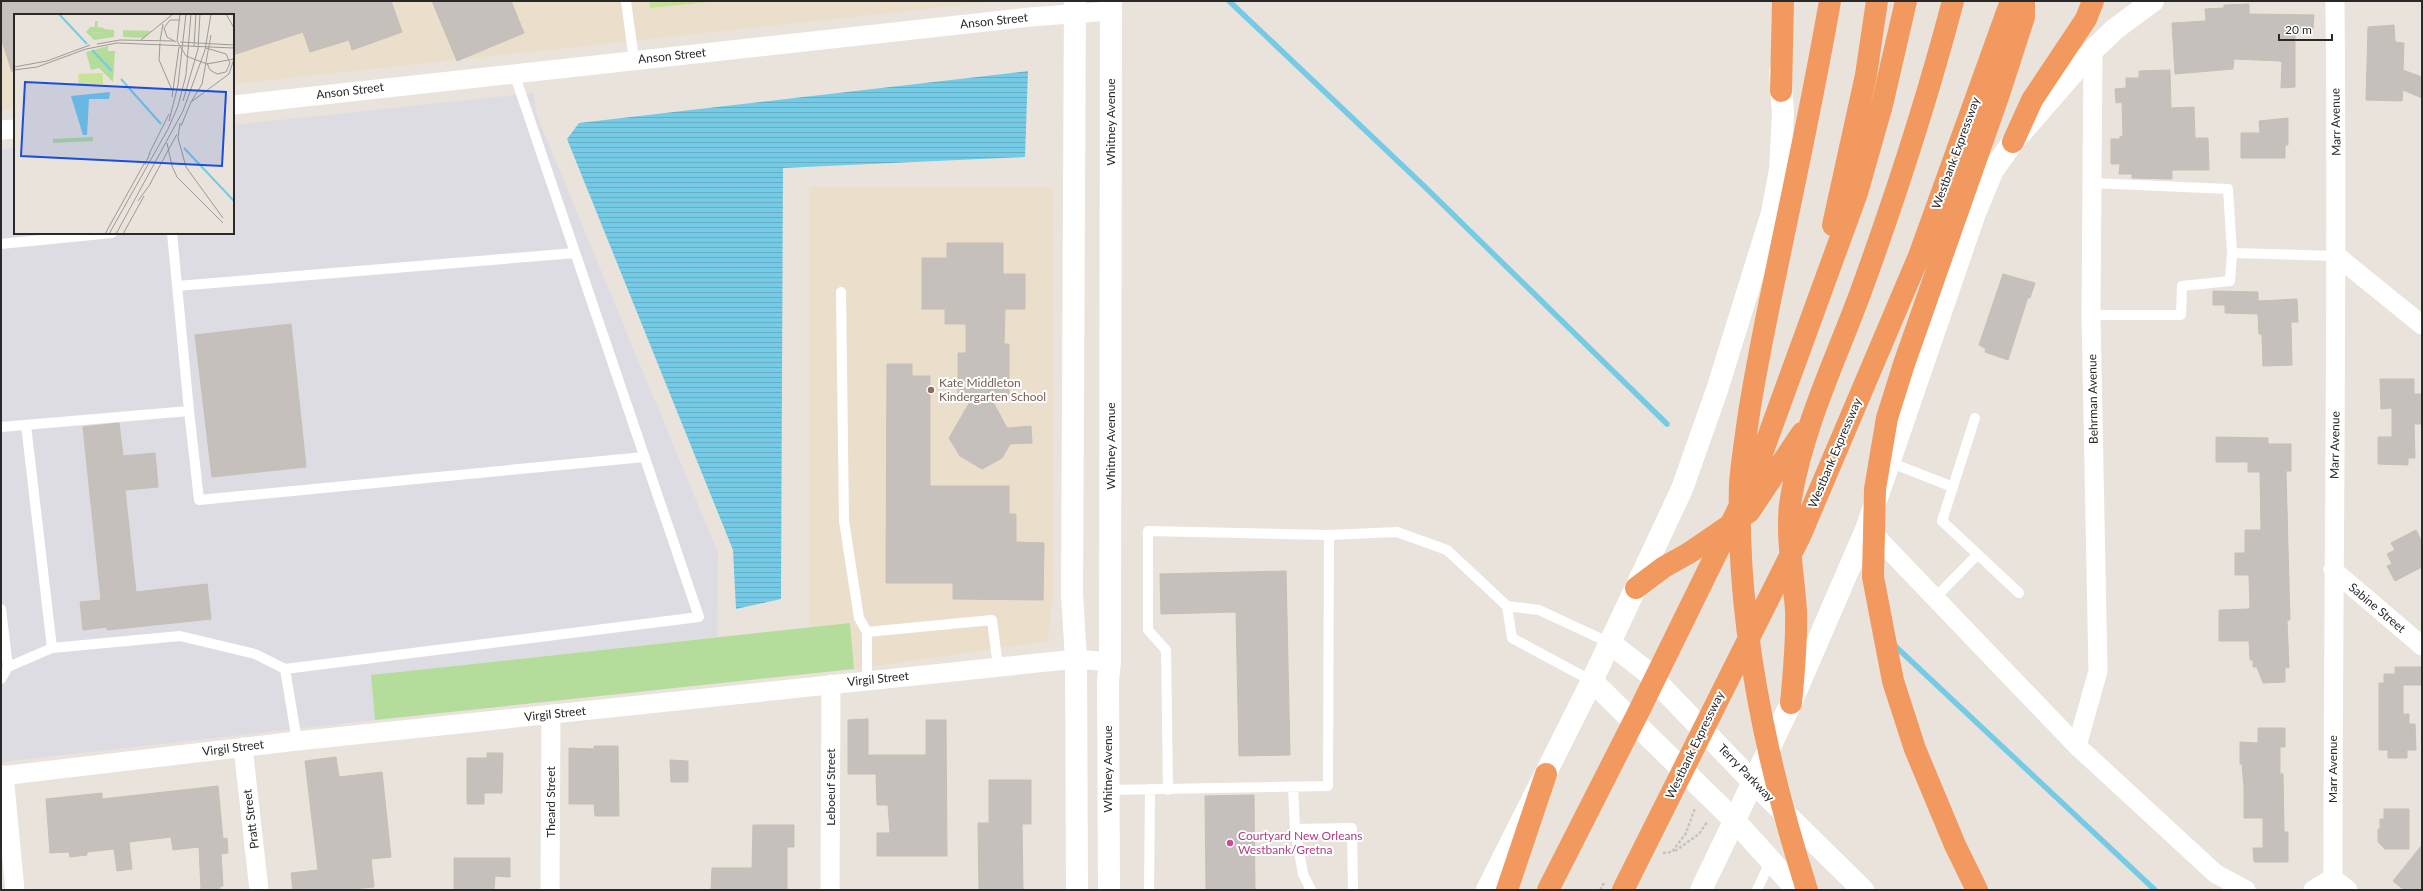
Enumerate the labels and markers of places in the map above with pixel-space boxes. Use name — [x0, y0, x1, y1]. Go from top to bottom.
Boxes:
place label: Kate Middleton Kindergarten School — [939, 375, 1046, 404]
marker: Kate Middleton Kindergarten School — [926, 385, 936, 395]
place label: Courtyard New Orleans Westbank/Gretna — [1238, 828, 1362, 857]
marker: Courtyard New Orleans Westbank/Gretna — [1225, 838, 1235, 848]

